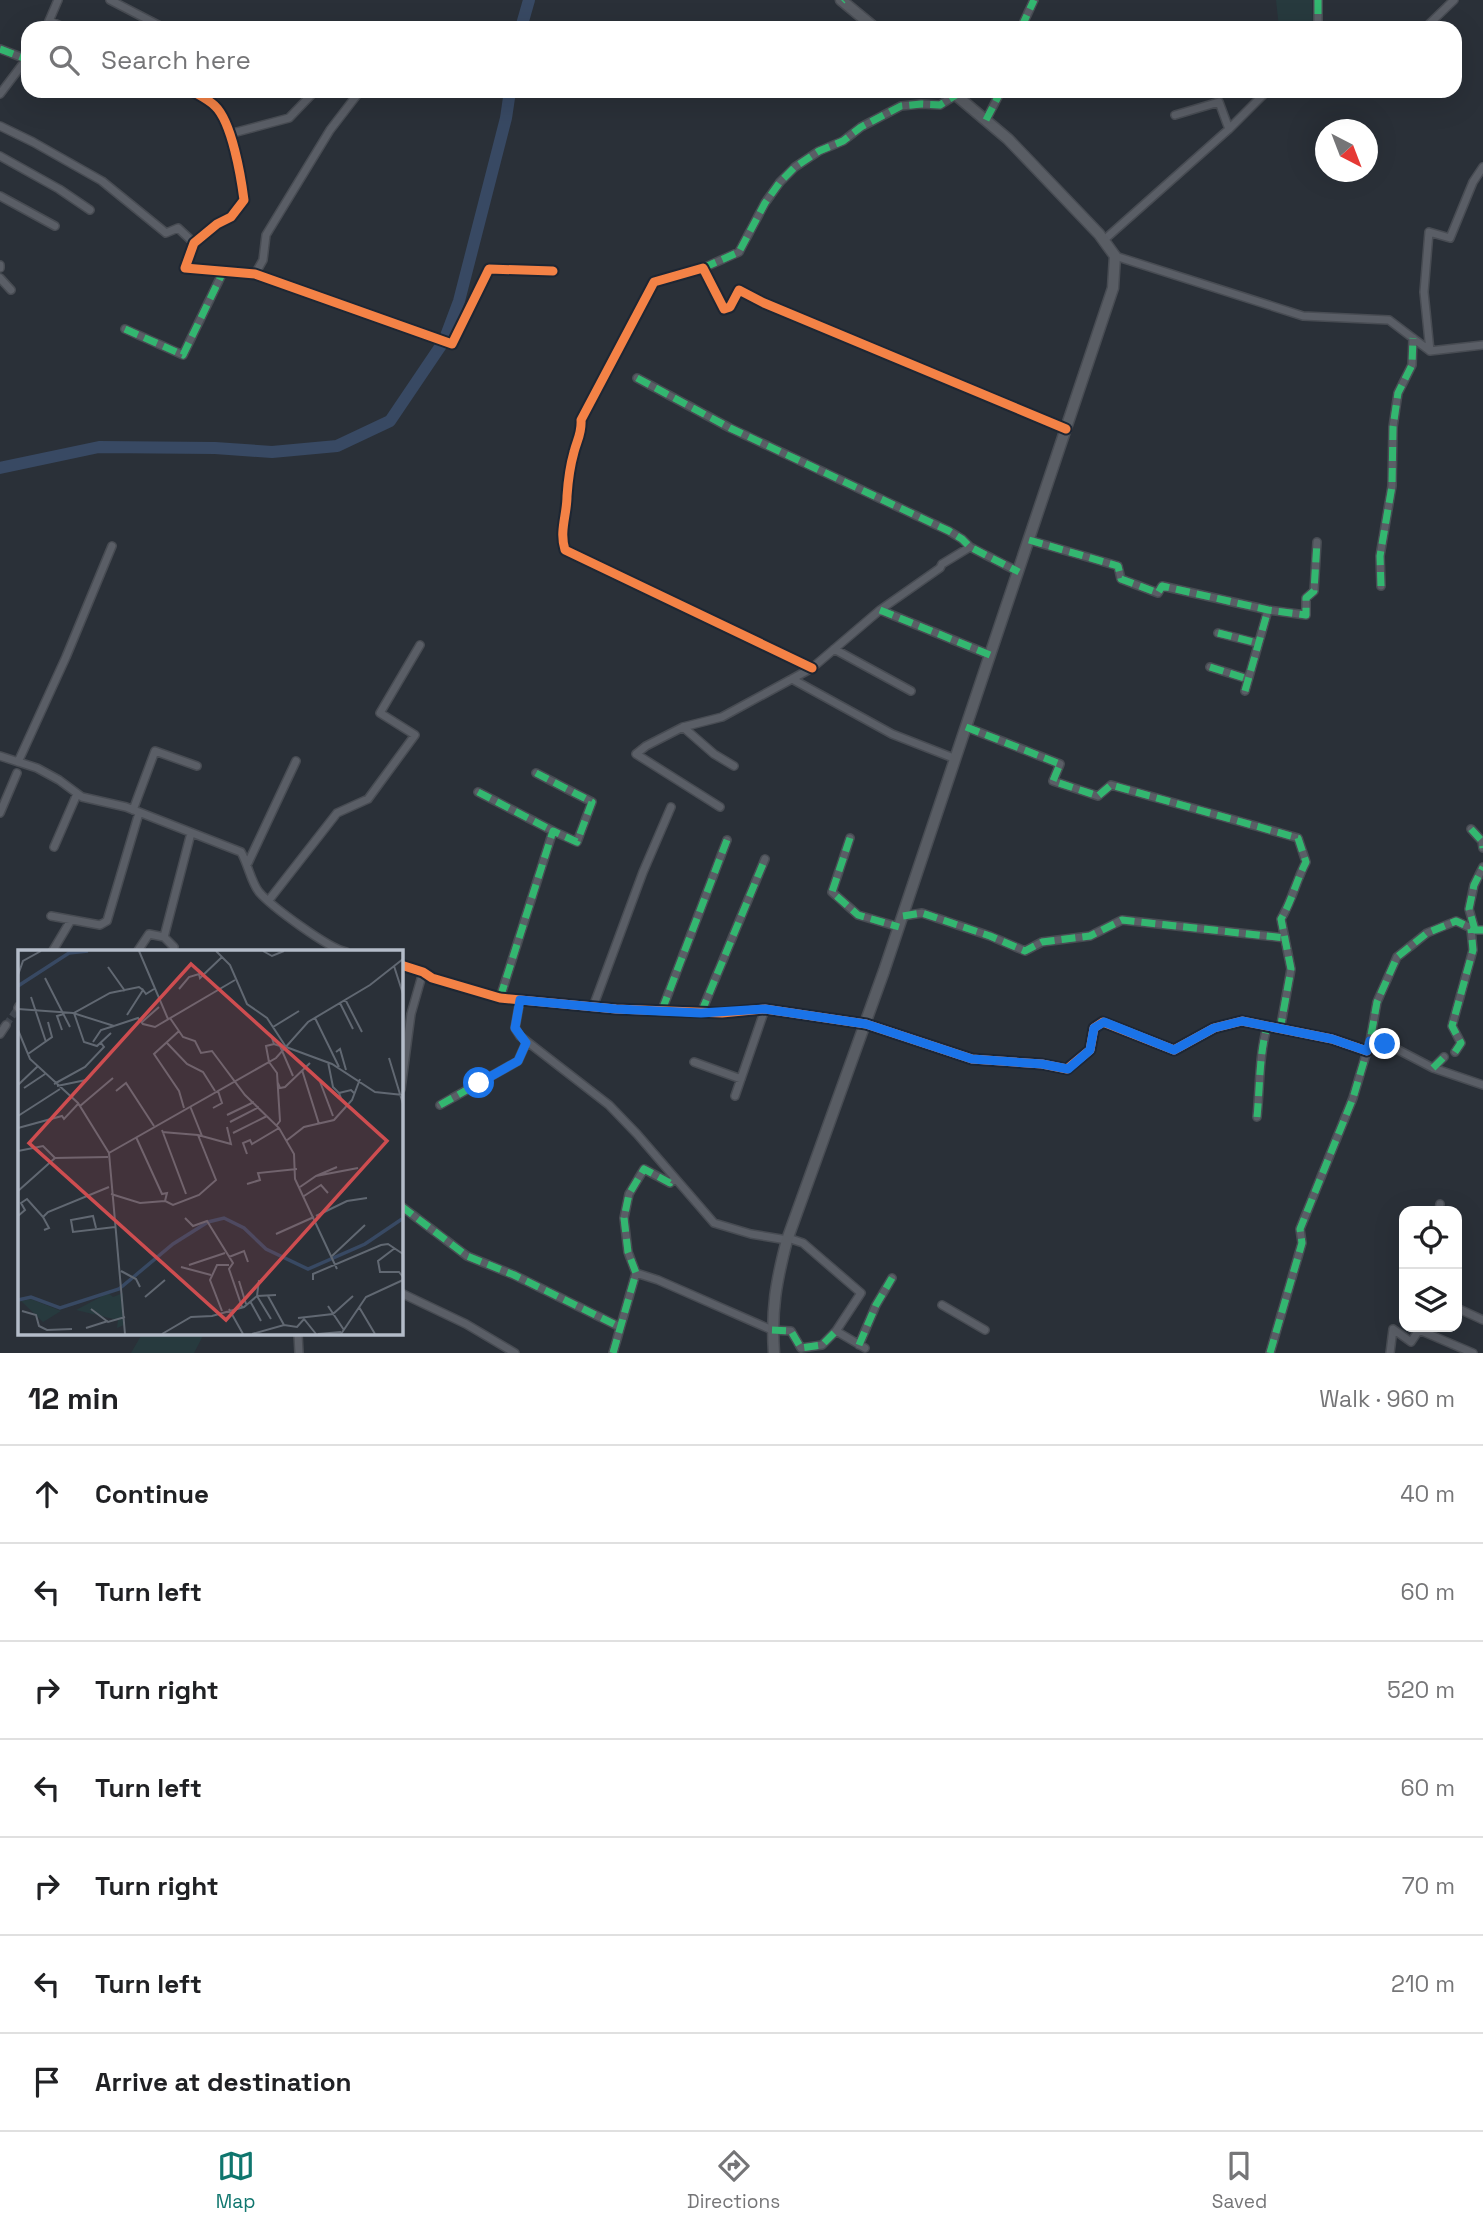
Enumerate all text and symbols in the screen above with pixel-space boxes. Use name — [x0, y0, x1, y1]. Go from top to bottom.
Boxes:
search box — [21, 21, 1462, 98]
icon: search — [45, 41, 83, 79]
text: Search here — [101, 43, 251, 77]
north arrow — [1315, 119, 1378, 182]
inset map — [18, 950, 402, 1336]
route end — [1369, 1028, 1400, 1059]
route start — [463, 1067, 494, 1098]
map controls — [1399, 1206, 1462, 1332]
button: locate — [1399, 1206, 1462, 1269]
button: layers — [1399, 1269, 1462, 1332]
text: 12 min — [28, 1379, 119, 1418]
text: Walk · 960 m — [1319, 1384, 1455, 1414]
icon: ahead — [28, 1475, 66, 1513]
text: Continue — [95, 1477, 209, 1511]
text: 40 m — [1400, 1479, 1455, 1509]
icon: left — [28, 1573, 66, 1611]
text: Turn left — [95, 1575, 202, 1609]
text: 60 m — [1400, 1577, 1455, 1607]
icon: right — [28, 1671, 66, 1709]
text: Turn right — [95, 1673, 219, 1707]
text: 520 m — [1387, 1675, 1455, 1705]
icon: left — [28, 1769, 66, 1807]
text: Turn left — [95, 1771, 202, 1805]
text: 60 m — [1400, 1773, 1455, 1803]
icon: right — [28, 1867, 66, 1905]
text: Turn right — [95, 1869, 219, 1903]
text: 70 m — [1402, 1871, 1455, 1901]
icon: left — [28, 1965, 66, 2003]
text: Turn left — [95, 1967, 202, 2001]
text: 210 m — [1391, 1969, 1455, 1999]
icon: arrive — [28, 2063, 66, 2101]
text: Arrive at destination — [95, 2065, 352, 2099]
tab: Map — [216, 2147, 255, 2214]
tab: Directions — [687, 2147, 780, 2214]
tab: Saved — [1212, 2147, 1267, 2214]

